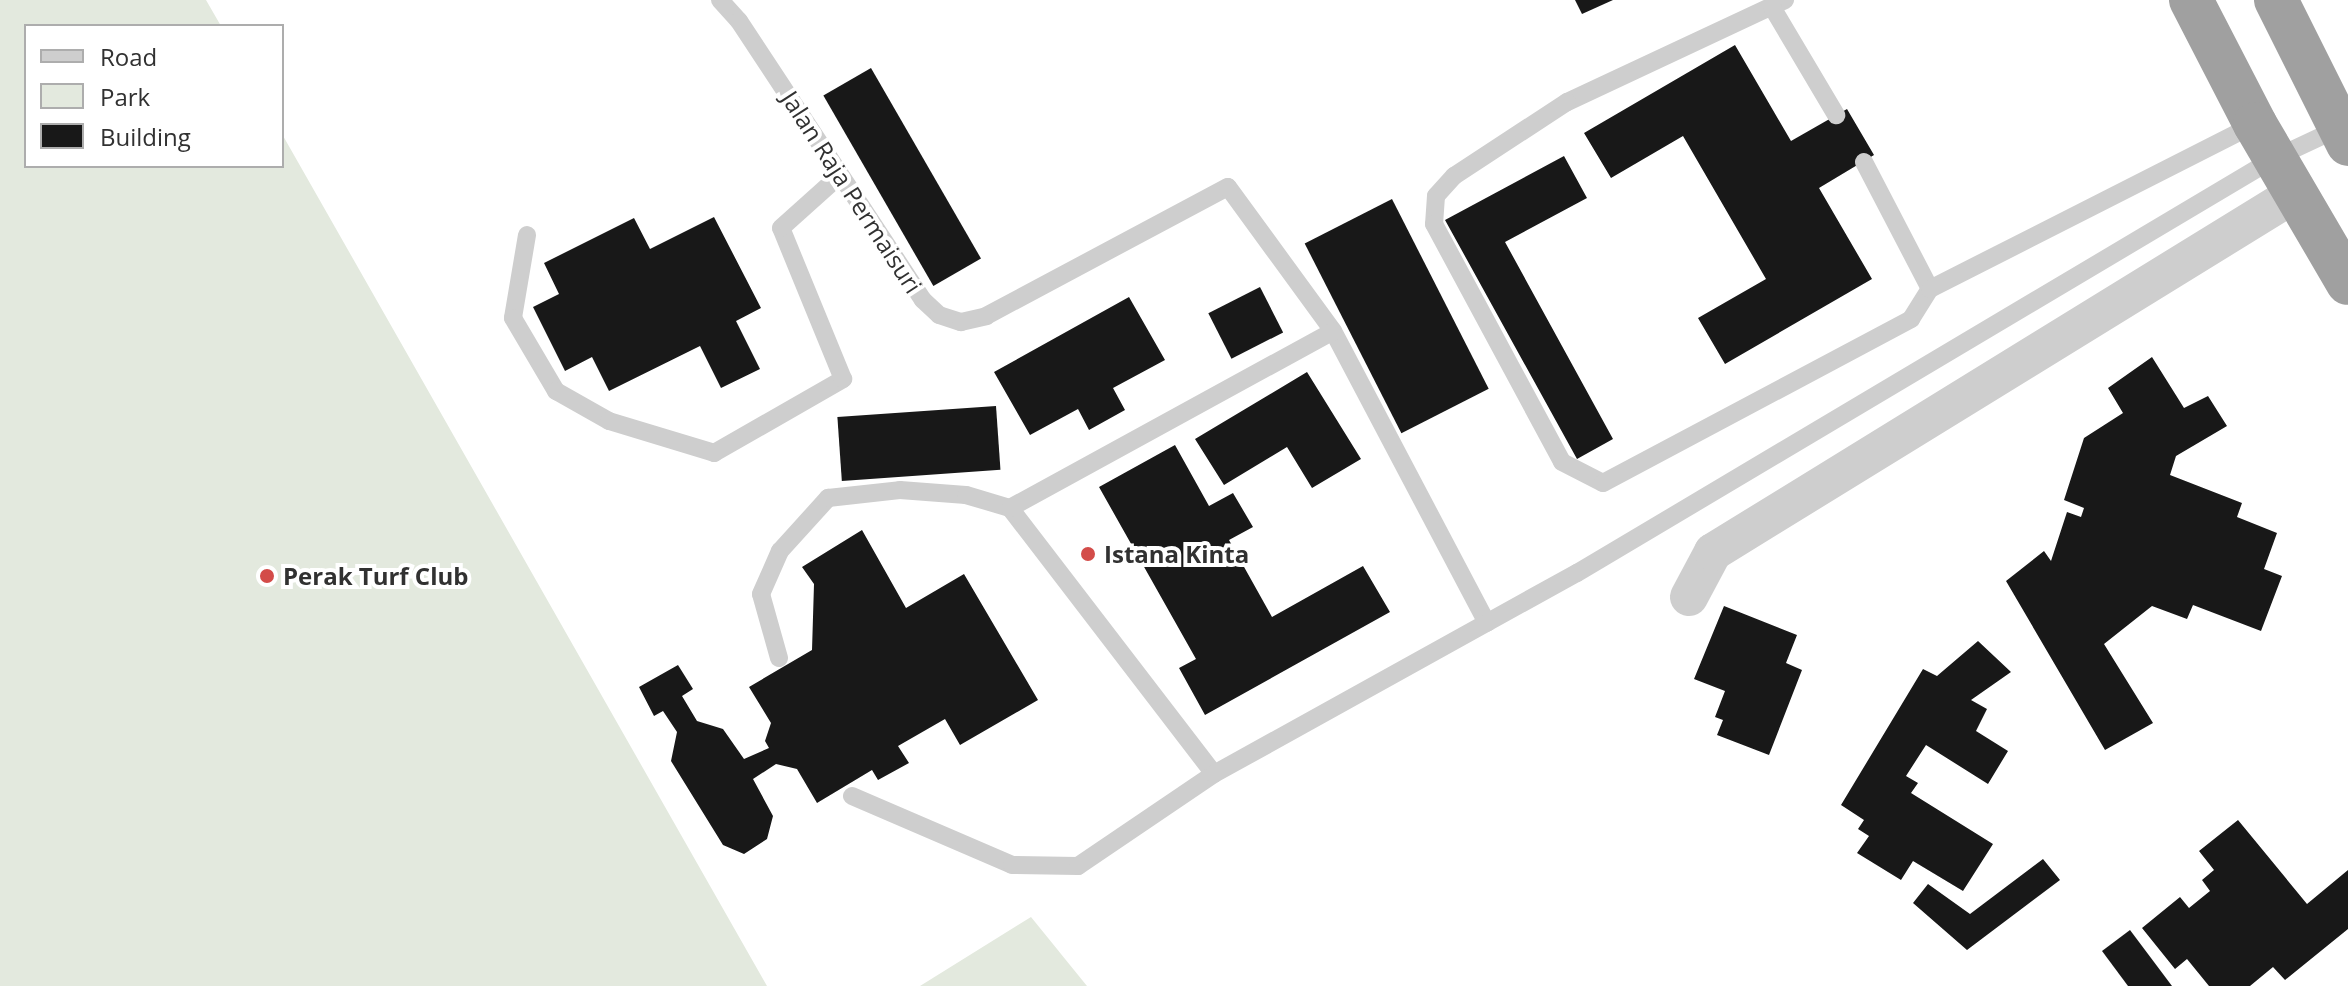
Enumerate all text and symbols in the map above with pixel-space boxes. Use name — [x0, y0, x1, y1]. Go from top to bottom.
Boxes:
legend — [24, 24, 284, 168]
text: Road — [100, 40, 157, 73]
text: Park — [100, 80, 150, 113]
street label: Jalan Raja Permaisuri — [776, 86, 928, 298]
text: Building — [100, 120, 191, 153]
place label: Istana Kinta — [1104, 540, 1249, 568]
marker: Istana Kinta — [1079, 545, 1097, 563]
place label: Perak Turf Club — [283, 562, 468, 590]
marker: Perak Turf Club — [258, 567, 276, 585]

